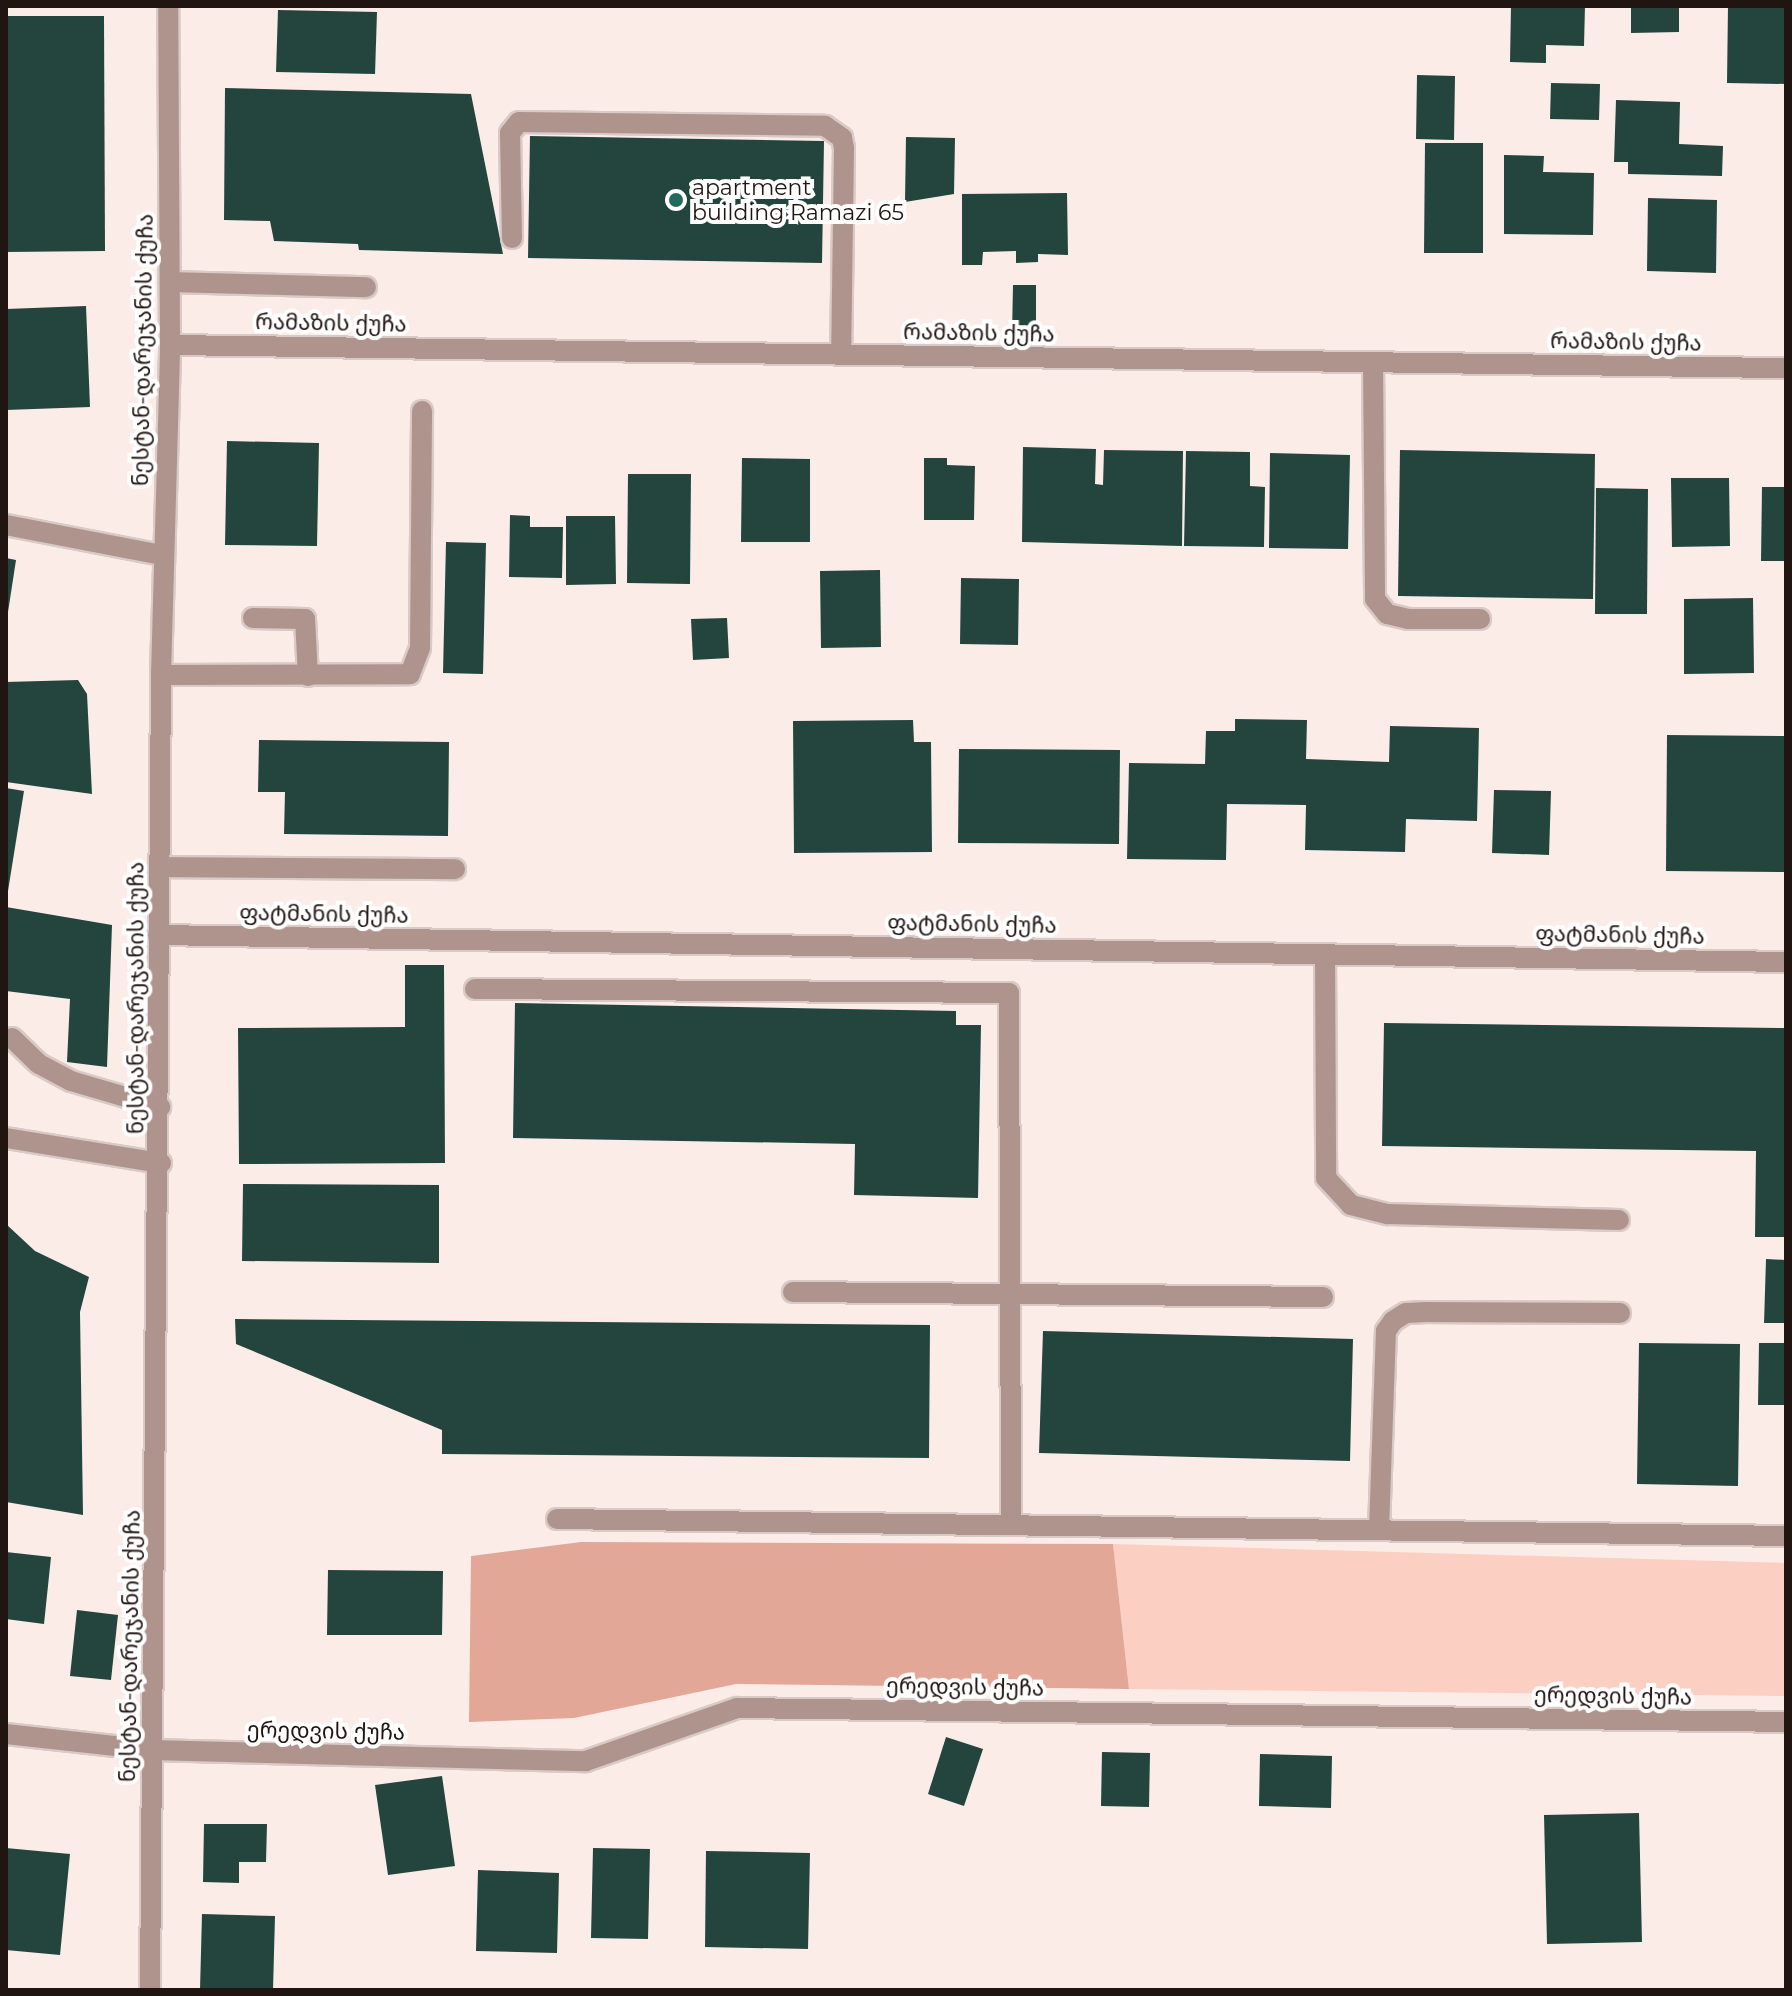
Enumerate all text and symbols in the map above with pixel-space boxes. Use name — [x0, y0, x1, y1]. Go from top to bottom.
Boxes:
place label: apartment building Ramazi 65 — [692, 174, 904, 226]
marker: apartment building Ramazi 65 — [667, 191, 685, 209]
street label: ნესტან-დარეჯანის ქუჩა — [127, 214, 159, 486]
street label: რამაზის ქუჩა — [255, 308, 407, 338]
street label: რამაზის ქუჩა — [903, 318, 1055, 348]
street label: რამაზის ქუჩა — [1550, 327, 1702, 357]
street label: ნესტან-დარეჯანის ქუჩა — [123, 862, 149, 1134]
street label: ფატმანის ქუჩა — [239, 899, 409, 929]
street label: ფატმანის ქუჩა — [887, 909, 1057, 939]
street label: ფატმანის ქუჩა — [1535, 920, 1705, 950]
street label: ნესტან-დარეჯანის ქუჩა — [114, 1510, 146, 1782]
street label: ერედვის ქუჩა — [886, 1672, 1044, 1702]
street label: ერედვის ქუჩა — [1534, 1681, 1692, 1711]
street label: ერედვის ქუჩა — [247, 1716, 405, 1746]

